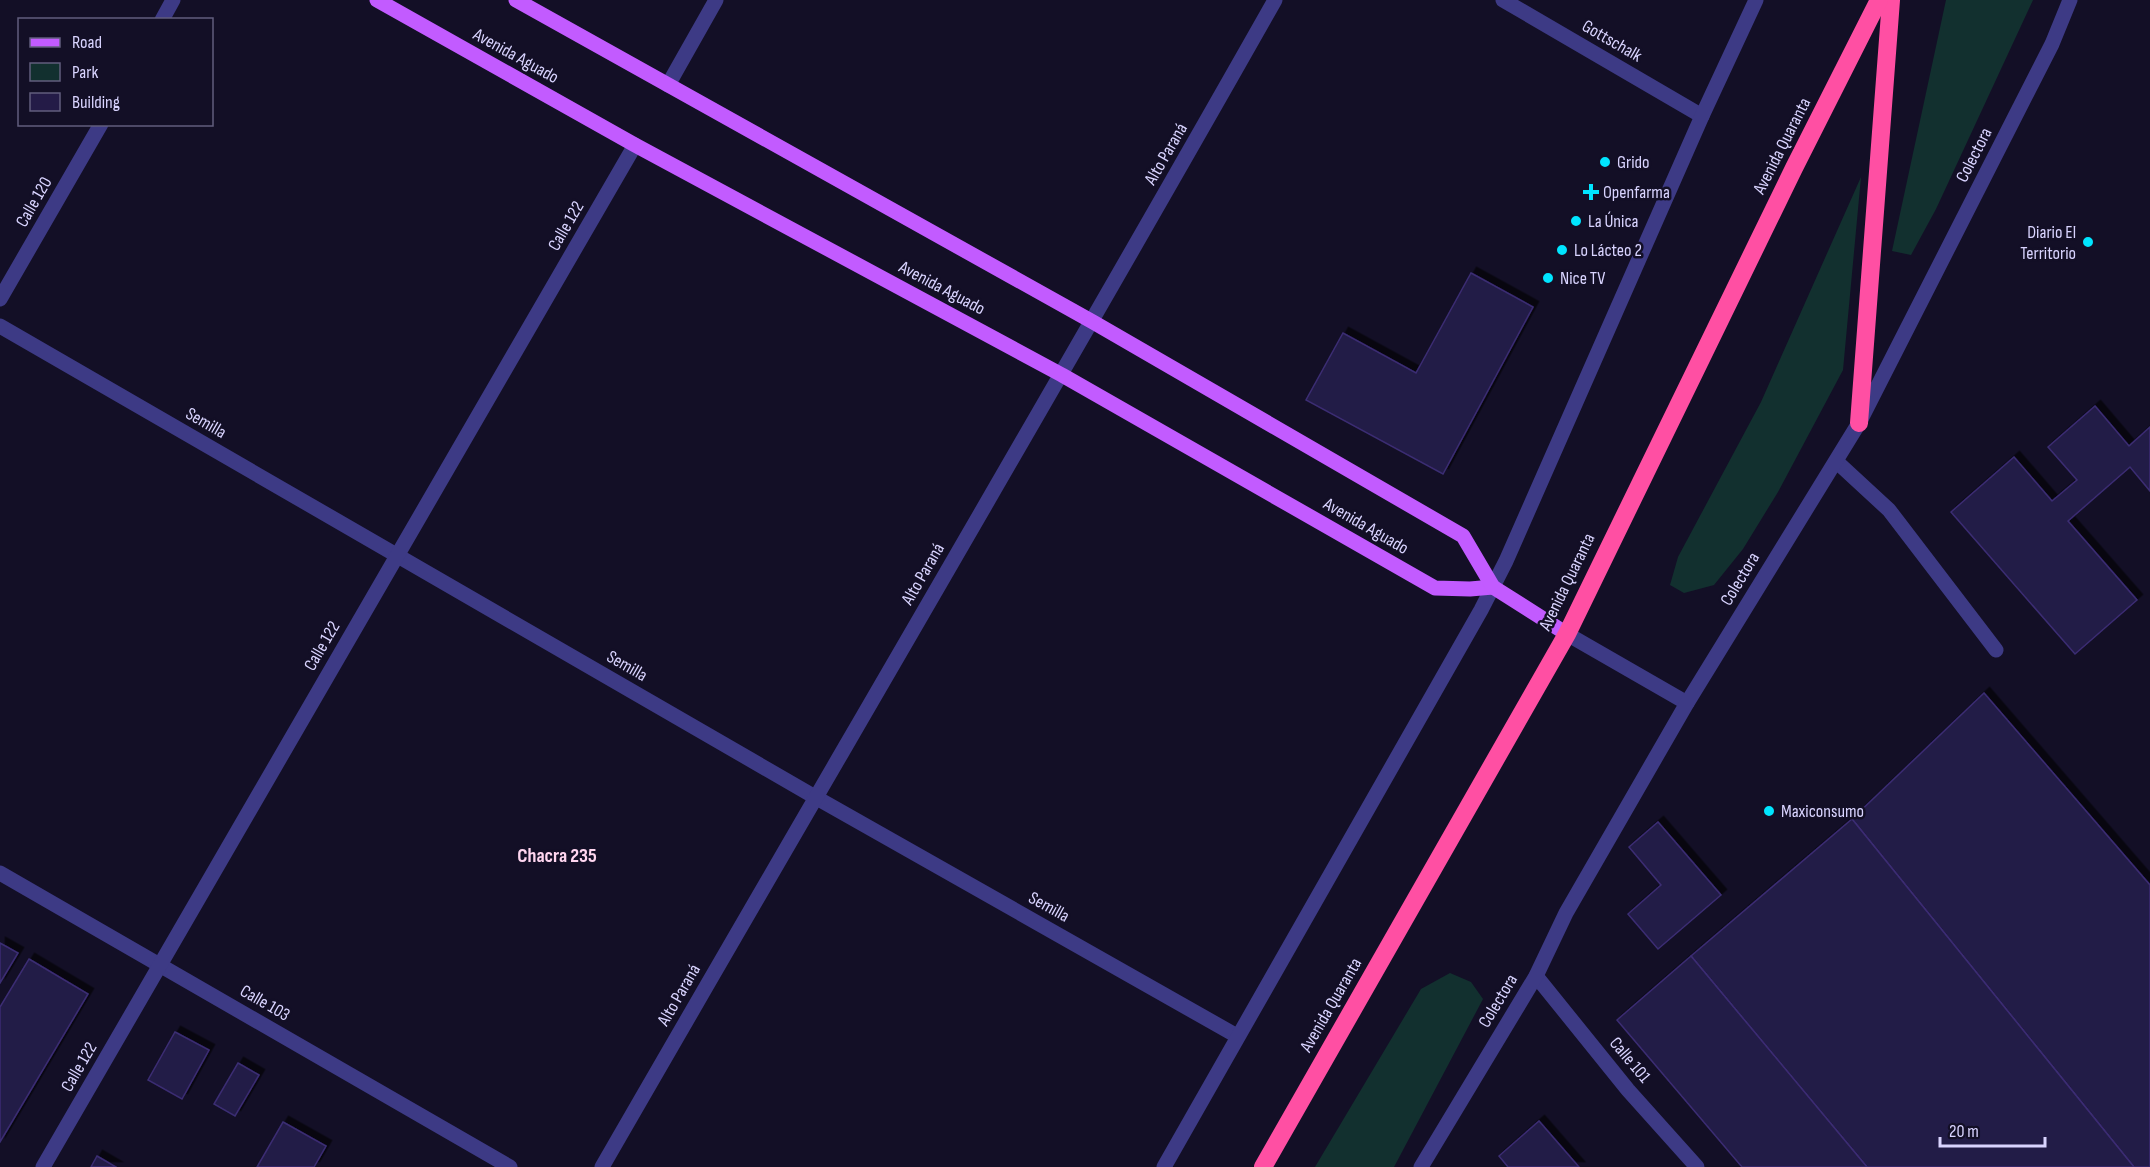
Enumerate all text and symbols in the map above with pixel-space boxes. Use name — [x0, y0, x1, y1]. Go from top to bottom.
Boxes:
street label: Gottschalk — [1578, 15, 1646, 67]
legend — [18, 18, 213, 126]
street label: Avenida Aguado — [469, 23, 562, 88]
text: Road — [72, 32, 102, 53]
text: Park — [72, 62, 98, 83]
text: Building — [72, 92, 120, 113]
street label: Avenida Quaranta — [1748, 94, 1815, 199]
street label: Alto Paraná — [1139, 119, 1192, 189]
street label: Colectora — [1951, 124, 1997, 186]
place label: Grido — [1617, 152, 1650, 173]
marker: Grido — [1598, 155, 1612, 169]
street label: Calle 120 — [11, 173, 57, 231]
place label: Openfarma — [1603, 182, 1670, 203]
marker: Openfarma — [1584, 185, 1598, 199]
street label: Calle 122 — [544, 198, 588, 254]
place label: La Única — [1588, 211, 1638, 232]
marker: La Única — [1569, 214, 1583, 228]
place label: Diario El Territorio — [2020, 222, 2076, 264]
marker: Diario El Territorio — [2081, 235, 2095, 249]
place label: Lo Lácteo 2 — [1574, 240, 1642, 261]
marker: Lo Lácteo 2 — [1555, 243, 1569, 257]
street label: Avenida Aguado — [894, 256, 989, 319]
place label: Nice TV — [1560, 268, 1605, 289]
marker: Nice TV — [1541, 271, 1555, 285]
street label: Semilla — [182, 403, 230, 443]
street label: Avenida Aguado — [1319, 493, 1412, 559]
street label: Avenida Quaranta — [1534, 530, 1600, 635]
street label: Alto Paraná — [896, 539, 949, 609]
street label: Colectora — [1716, 549, 1764, 609]
street label: Calle 122 — [300, 618, 344, 674]
street label: Semilla — [603, 646, 651, 686]
place label: Maxiconsumo — [1781, 801, 1864, 822]
marker: Maxiconsumo — [1762, 804, 1776, 818]
district label: Chacra 235 — [517, 844, 597, 868]
street label: Semilla — [1025, 887, 1073, 927]
street label: Avenida Quaranta — [1295, 954, 1366, 1057]
street label: Alto Paraná — [652, 960, 705, 1030]
street label: Colectora — [1474, 971, 1522, 1031]
street label: Calle 103 — [236, 980, 294, 1026]
street label: Calle 101 — [1605, 1033, 1655, 1087]
street label: Calle 122 — [57, 1039, 101, 1095]
scale bar — [1940, 1110, 2045, 1148]
text: 20 m — [1949, 1121, 1979, 1142]

